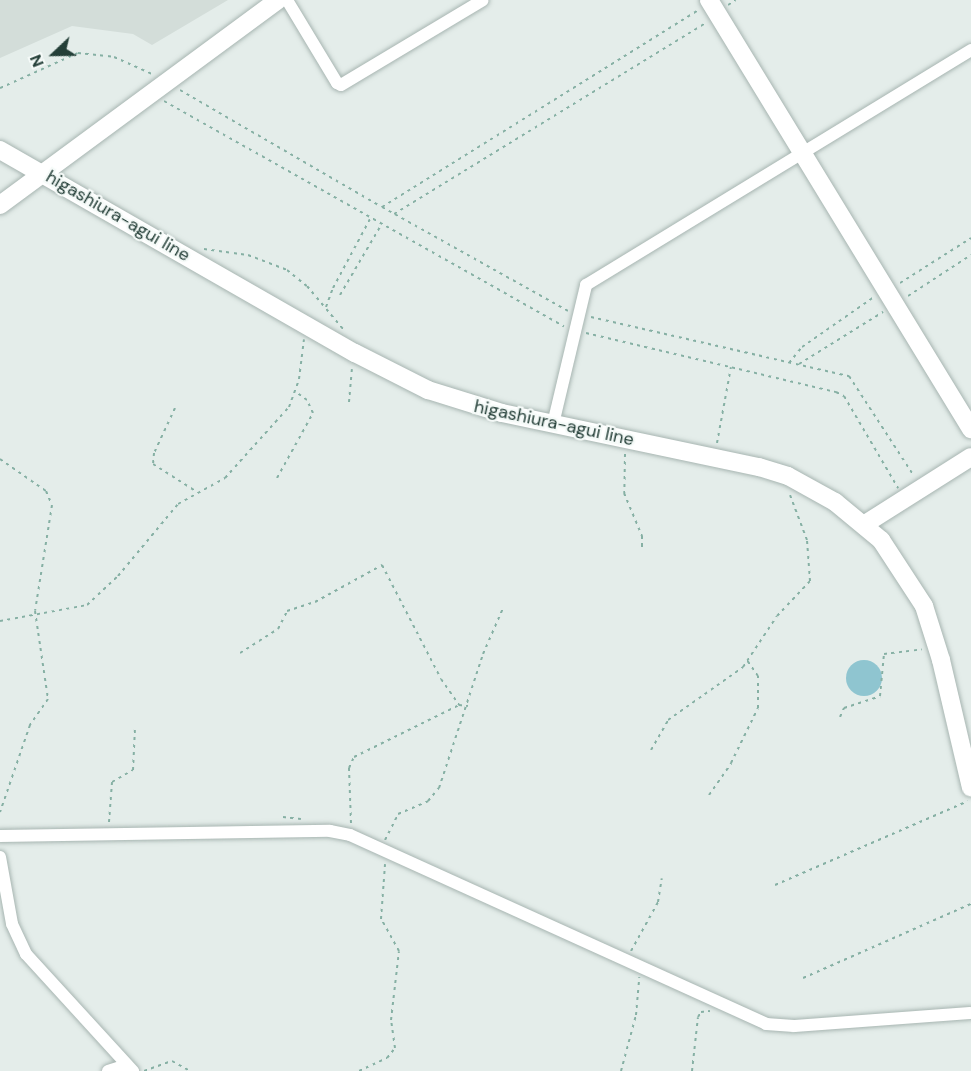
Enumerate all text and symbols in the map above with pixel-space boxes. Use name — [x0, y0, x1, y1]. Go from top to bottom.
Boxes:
north arrow — [24, 24, 84, 84]
text: N — [25, 52, 49, 70]
street label: higashiura-agui line — [42, 166, 194, 266]
street label: higashiura-agui line — [472, 396, 636, 450]

